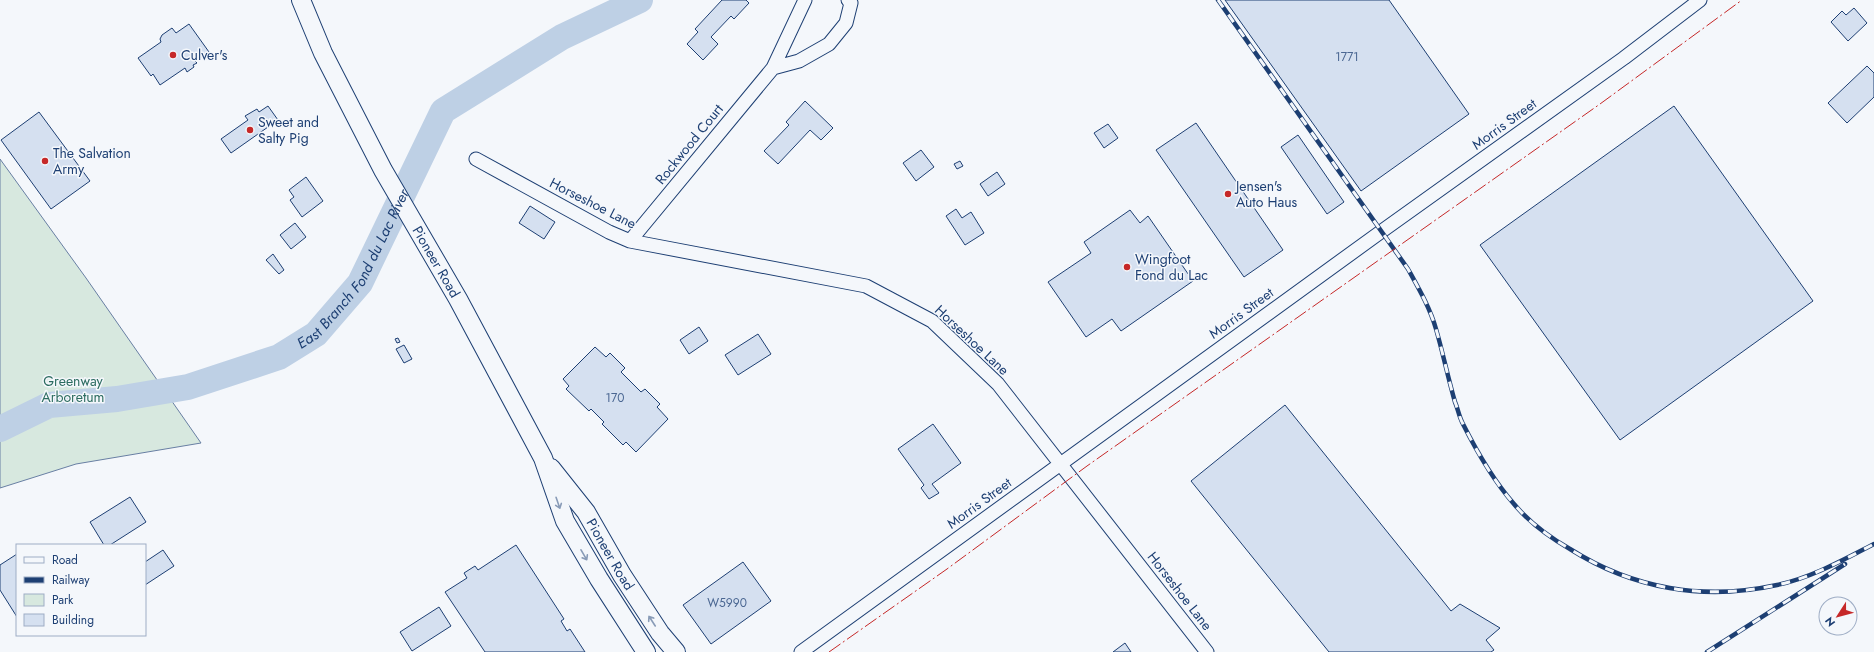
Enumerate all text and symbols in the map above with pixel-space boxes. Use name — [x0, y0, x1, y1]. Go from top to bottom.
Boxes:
place label: Culver's — [181, 45, 228, 65]
house number: 1771 — [1335, 48, 1359, 66]
marker: Culver's — [168, 50, 178, 60]
street label: Morris Street — [1468, 93, 1541, 154]
street label: Rockwood Court — [650, 99, 728, 188]
place label: Sweet and Salty Pig — [258, 112, 319, 148]
marker: Sweet and Salty Pig — [245, 125, 255, 135]
place label: The Salvation Army — [53, 143, 131, 179]
marker: The Salvation Army — [40, 156, 50, 166]
street label: Horseshoe Lane — [546, 173, 640, 233]
place label: Jensen's Auto Haus — [1234, 176, 1298, 212]
water label: East Branch Fond du Lac River — [293, 185, 415, 354]
marker: Jensen's Auto Haus — [1223, 189, 1233, 199]
street label: Pioneer Road — [408, 222, 465, 301]
place label: Wingfoot Fond du Lac — [1135, 249, 1208, 285]
marker: Wingfoot Fond du Lac — [1122, 262, 1132, 272]
street label: Morris Street — [1205, 282, 1278, 343]
street label: Horseshoe Lane — [930, 300, 1014, 380]
park label: Greenway Arboretum — [41, 371, 105, 407]
house number: 170 — [606, 389, 624, 407]
street label: Morris Street — [943, 472, 1016, 533]
one-way arrow — [555, 496, 563, 508]
street label: Pioneer Road — [582, 515, 639, 594]
legend — [16, 544, 146, 636]
street label: Horseshoe Lane — [1143, 547, 1217, 635]
one-way arrow — [581, 549, 589, 561]
text: Road — [52, 551, 78, 569]
text: Railway — [52, 571, 90, 589]
text: Park — [52, 591, 74, 609]
house number: W5990 — [707, 594, 747, 612]
north arrow — [1818, 596, 1858, 636]
text: Building — [52, 611, 94, 629]
text: N — [1821, 614, 1839, 630]
one-way arrow — [648, 615, 656, 627]

